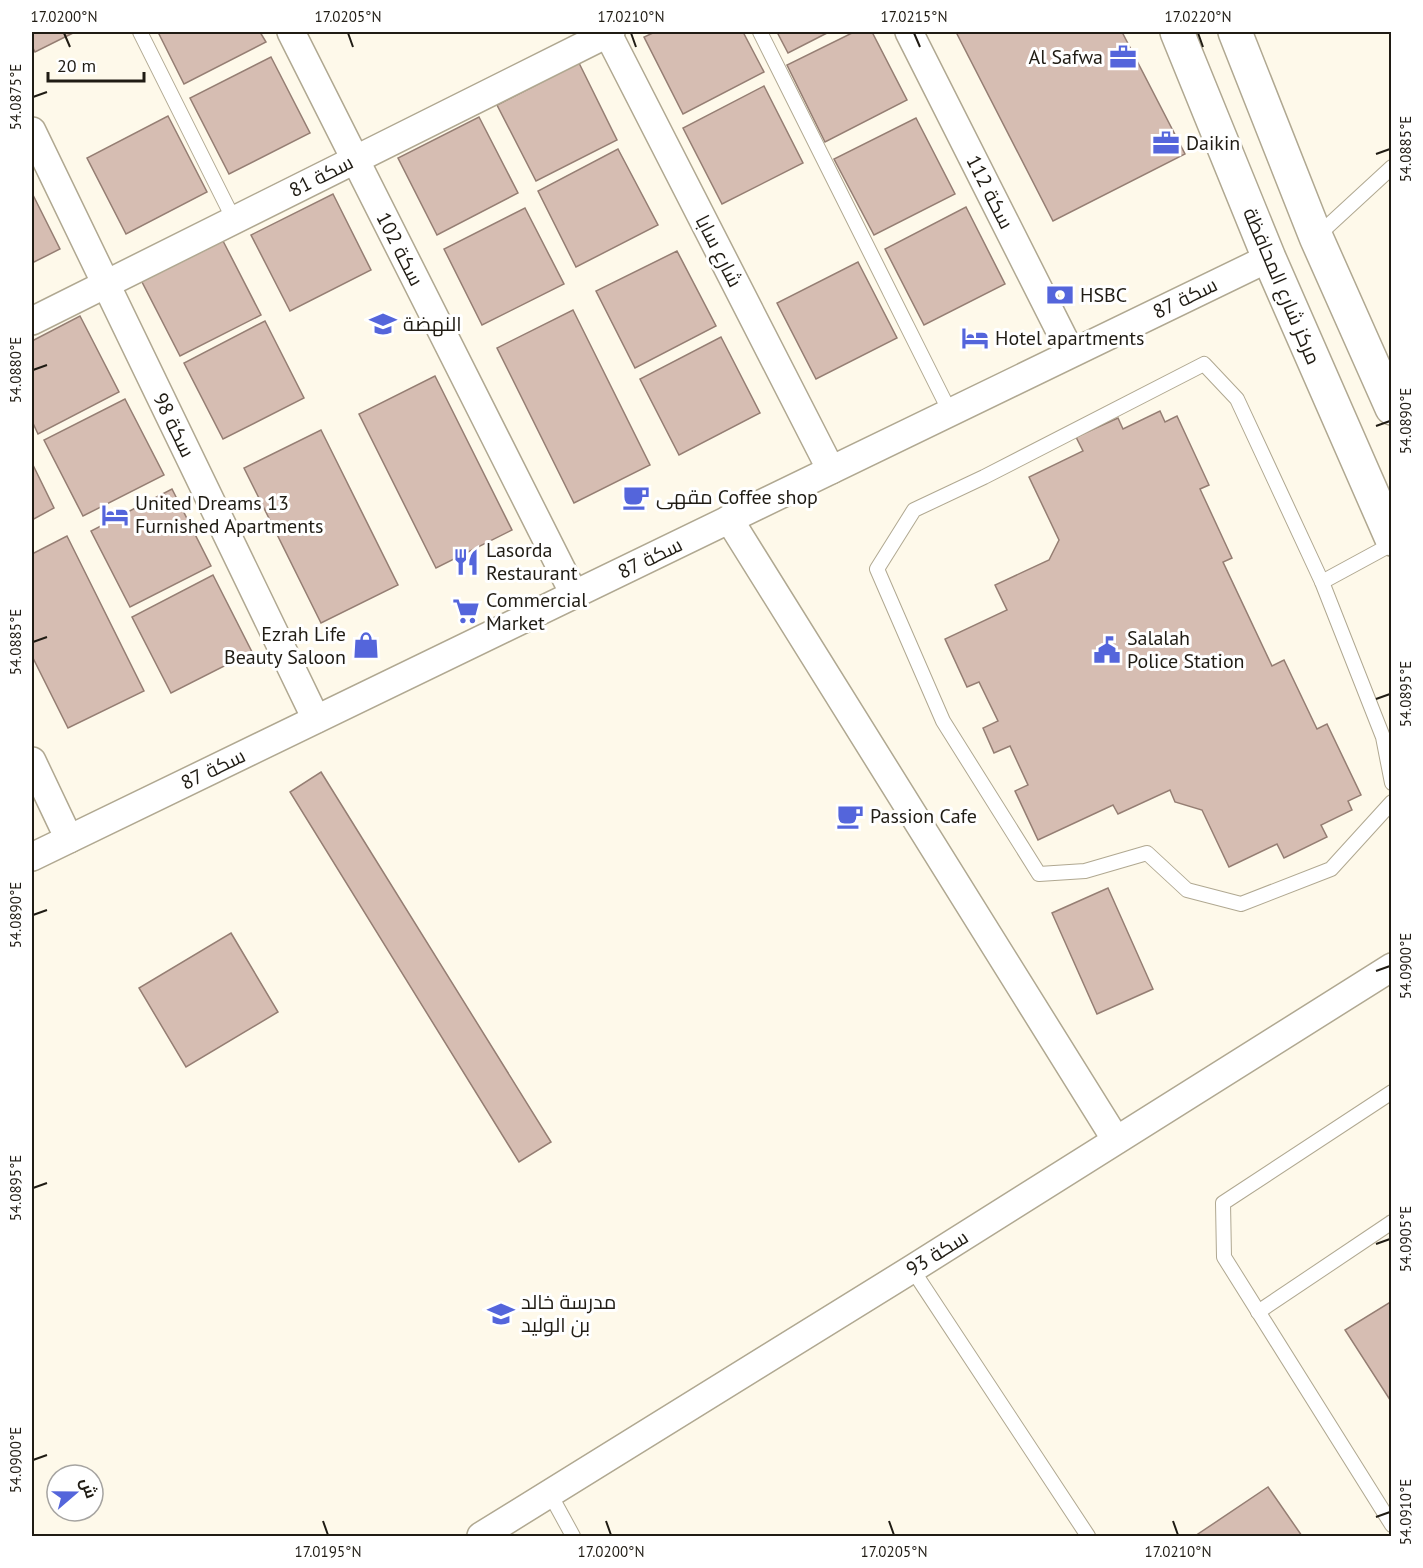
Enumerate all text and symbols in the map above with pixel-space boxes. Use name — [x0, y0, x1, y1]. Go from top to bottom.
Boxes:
text: 17.0200°N — [30, 7, 98, 26]
text: 17.0205°N — [314, 7, 382, 26]
text: 17.0210°N — [597, 7, 665, 26]
text: 17.0215°N — [880, 7, 948, 26]
text: 17.0220°N — [1164, 7, 1232, 26]
office icon: Al Safwa — [1108, 42, 1138, 72]
place label: Al Safwa — [1029, 44, 1103, 70]
scale bar — [48, 45, 144, 83]
text: 20 m — [57, 54, 96, 77]
text: 54.0875°E — [6, 64, 25, 130]
text: 54.0885°E — [1396, 116, 1415, 182]
office icon: Daikin — [1151, 128, 1181, 158]
place label: Daikin — [1186, 130, 1240, 156]
street label: سكة 81 — [285, 149, 357, 203]
street label: سكة 112 — [960, 151, 1020, 233]
street label: مركز شارع المحافظة — [1236, 204, 1327, 369]
street label: سكة 102 — [370, 208, 430, 290]
street label: شارع سابا — [689, 210, 748, 292]
street label: سكة 87 — [1149, 271, 1221, 325]
bank icon: HSBC — [1045, 280, 1075, 310]
place label: HSBC — [1080, 282, 1127, 308]
school or university icon: النهضة — [368, 309, 398, 339]
place label: النهضة — [403, 311, 462, 337]
hotel icon: Hotel apartments — [960, 323, 990, 353]
place label: Hotel apartments — [995, 325, 1144, 351]
text: 54.0880°E — [6, 337, 25, 403]
text: 54.0890°E — [1396, 388, 1415, 454]
street label: سكة 98 — [147, 389, 201, 461]
cafe icon: مقهى Coffee shop — [621, 482, 651, 512]
place label: مقهى Coffee shop — [656, 484, 818, 510]
place label: United Dreams 13 Furnished Apartments — [135, 490, 323, 539]
hotel icon: United Dreams 13 Furnished Apartments — [100, 500, 130, 530]
street label: سكة 87 — [614, 531, 686, 585]
place label: Lasorda Restaurant — [486, 537, 578, 586]
restaurant icon: Lasorda Restaurant — [451, 547, 481, 577]
place label: Commercial Market — [486, 587, 587, 636]
supermarket icon: Commercial Market — [451, 596, 481, 626]
text: 54.0885°E — [6, 609, 25, 675]
place label: Ezrah Life Beauty Saloon — [224, 621, 346, 670]
place label: Salalah Police Station — [1127, 625, 1245, 674]
shop icon: Ezrah Life Beauty Saloon — [351, 630, 381, 660]
public building icon: Salalah Police Station — [1092, 635, 1122, 665]
text: 54.0895°E — [1396, 661, 1415, 727]
street label: سكة 87 — [177, 742, 249, 796]
cafe icon: Passion Cafe — [835, 801, 865, 831]
place label: Passion Cafe — [870, 803, 977, 829]
text: 54.0890°E — [6, 882, 25, 948]
text: 54.0900°E — [1396, 933, 1415, 999]
text: 54.0895°E — [6, 1155, 25, 1221]
text: 54.0905°E — [1396, 1206, 1415, 1272]
street label: سكة 93 — [901, 1224, 973, 1282]
place label: مدرسة خالد بن الوليد — [521, 1289, 616, 1338]
school or university icon: مدرسة خالد بن الوليد — [486, 1299, 516, 1329]
text: 54.0900°E — [6, 1427, 25, 1493]
north arrow — [45, 1463, 105, 1523]
text: ش — [76, 1475, 102, 1501]
text: 54.0910°E — [1396, 1479, 1415, 1545]
text: 17.0195°N — [294, 1542, 362, 1561]
text: 17.0200°N — [577, 1542, 645, 1561]
text: 17.0205°N — [860, 1542, 928, 1561]
text: 17.0210°N — [1144, 1542, 1212, 1561]

